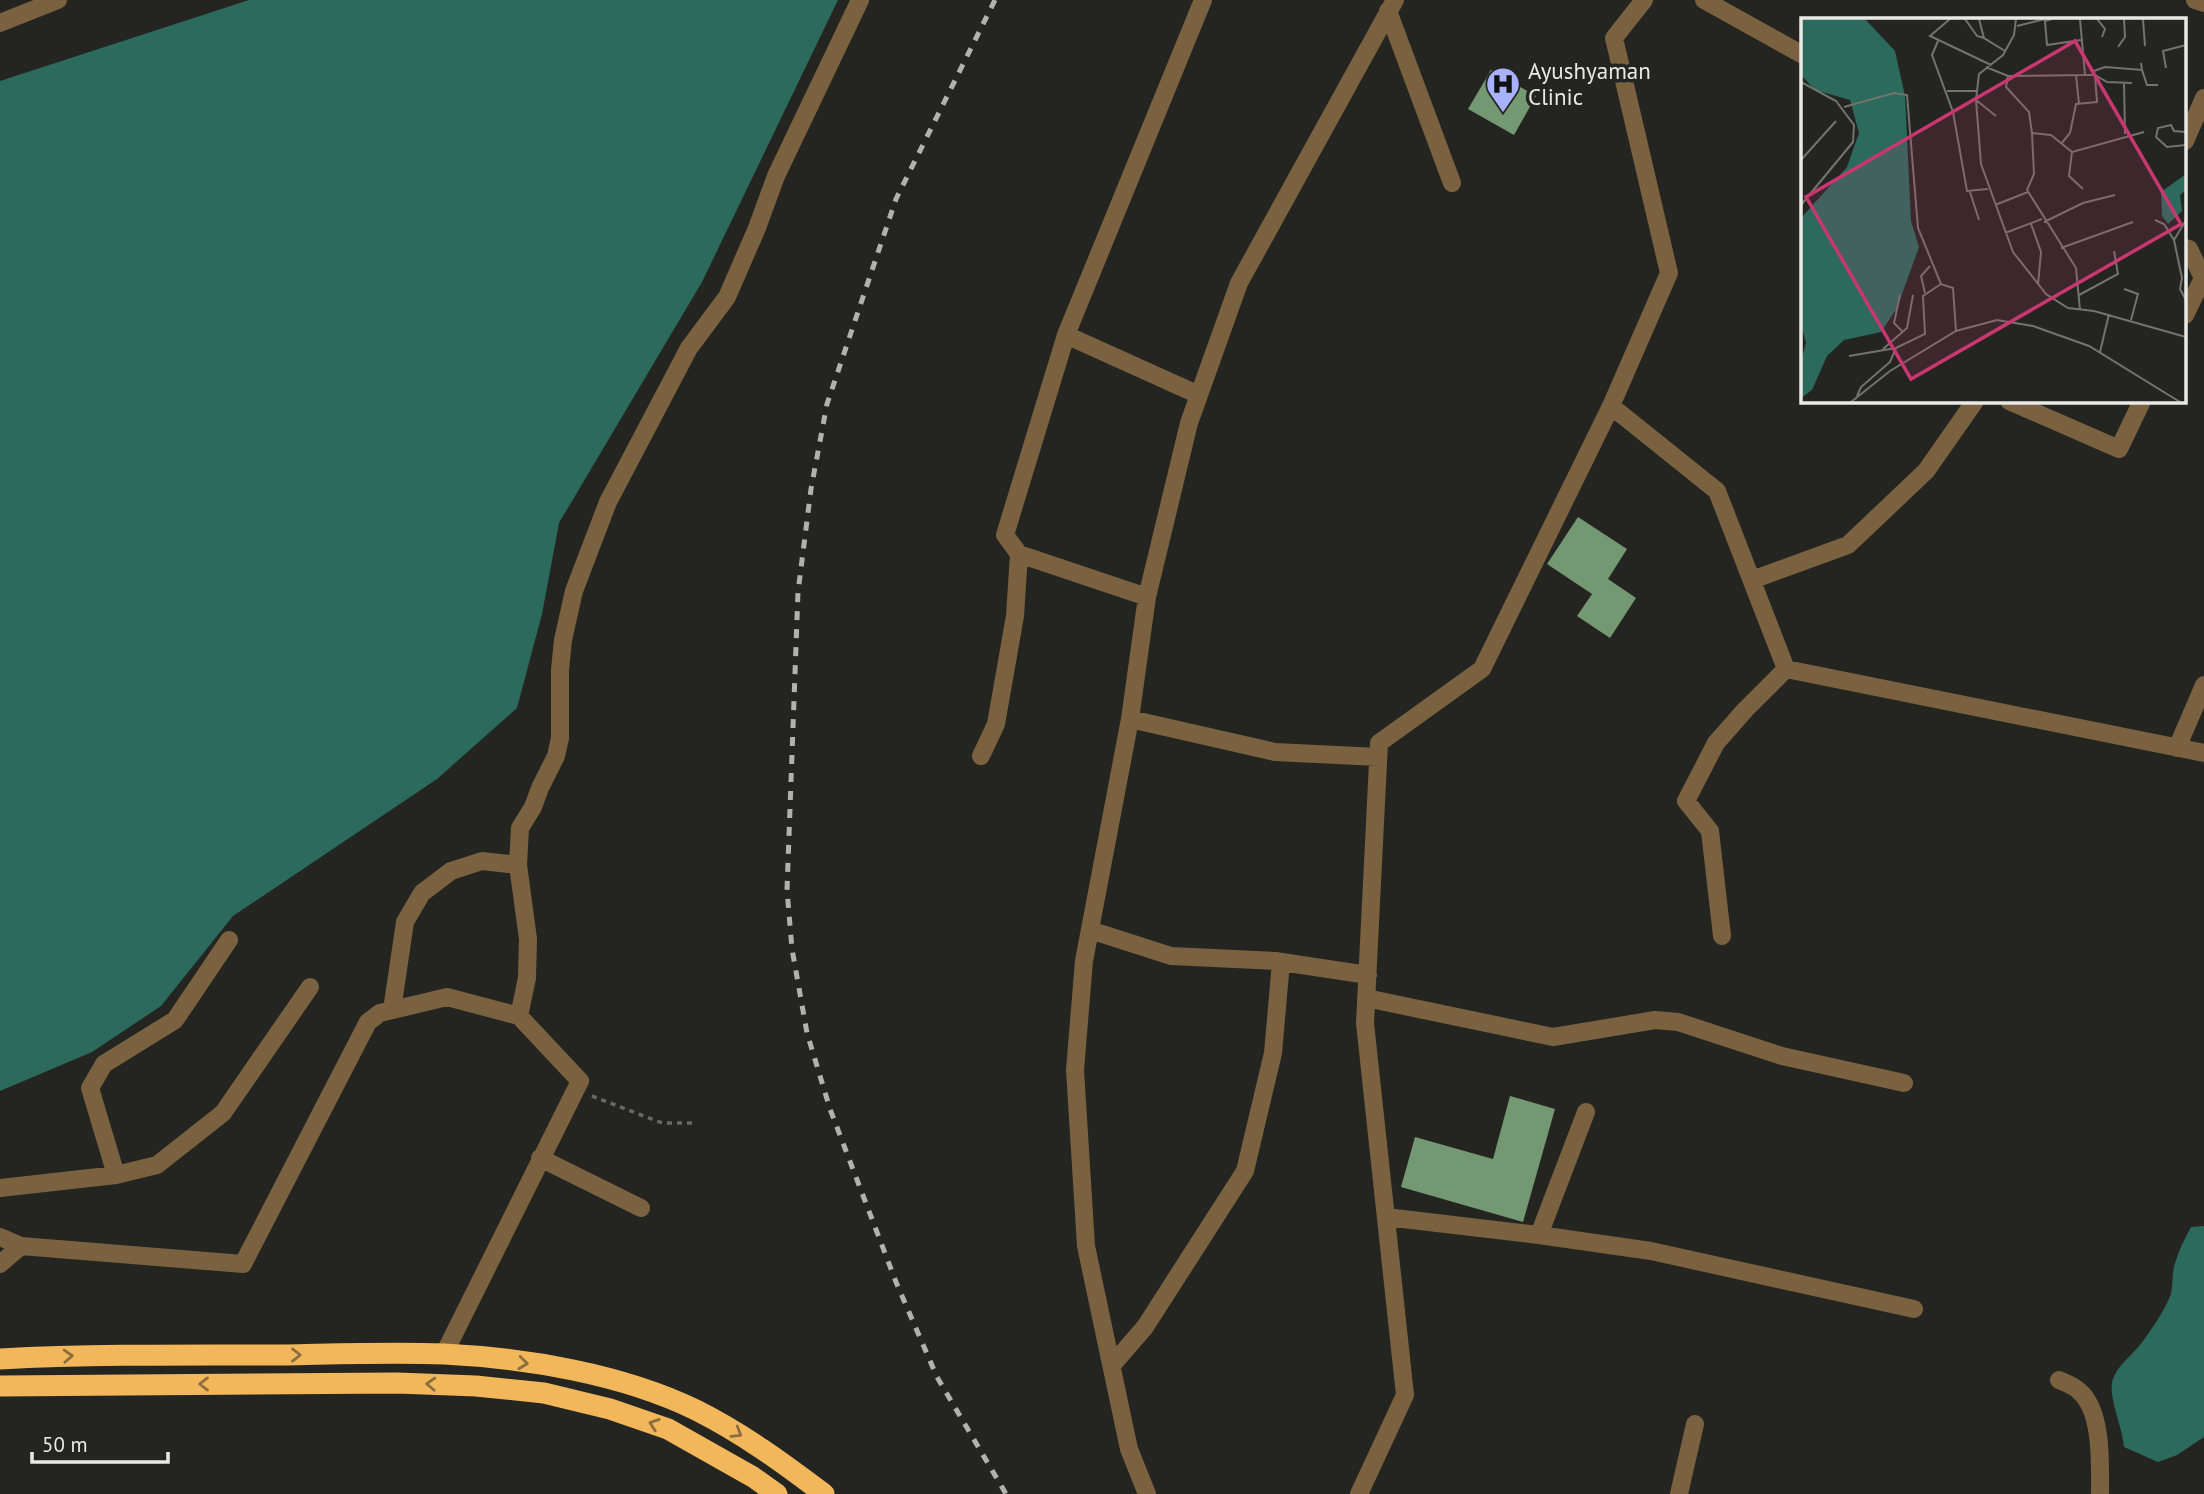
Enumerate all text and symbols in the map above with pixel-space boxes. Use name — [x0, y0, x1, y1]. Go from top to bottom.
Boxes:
inset map — [1801, 18, 2186, 402]
place label: Ayushyaman Clinic — [1528, 56, 1651, 111]
hospital icon: Ayushyaman Clinic — [1484, 65, 1522, 114]
one-way arrow — [291, 1347, 301, 1363]
one-way arrow — [63, 1348, 74, 1363]
one-way arrow — [517, 1355, 529, 1370]
one-way arrow — [198, 1376, 209, 1392]
one-way arrow — [426, 1377, 437, 1392]
one-way arrow — [648, 1418, 661, 1432]
scale bar — [32, 1420, 168, 1464]
one-way arrow — [730, 1425, 743, 1438]
text: 50 m — [42, 1431, 88, 1458]

